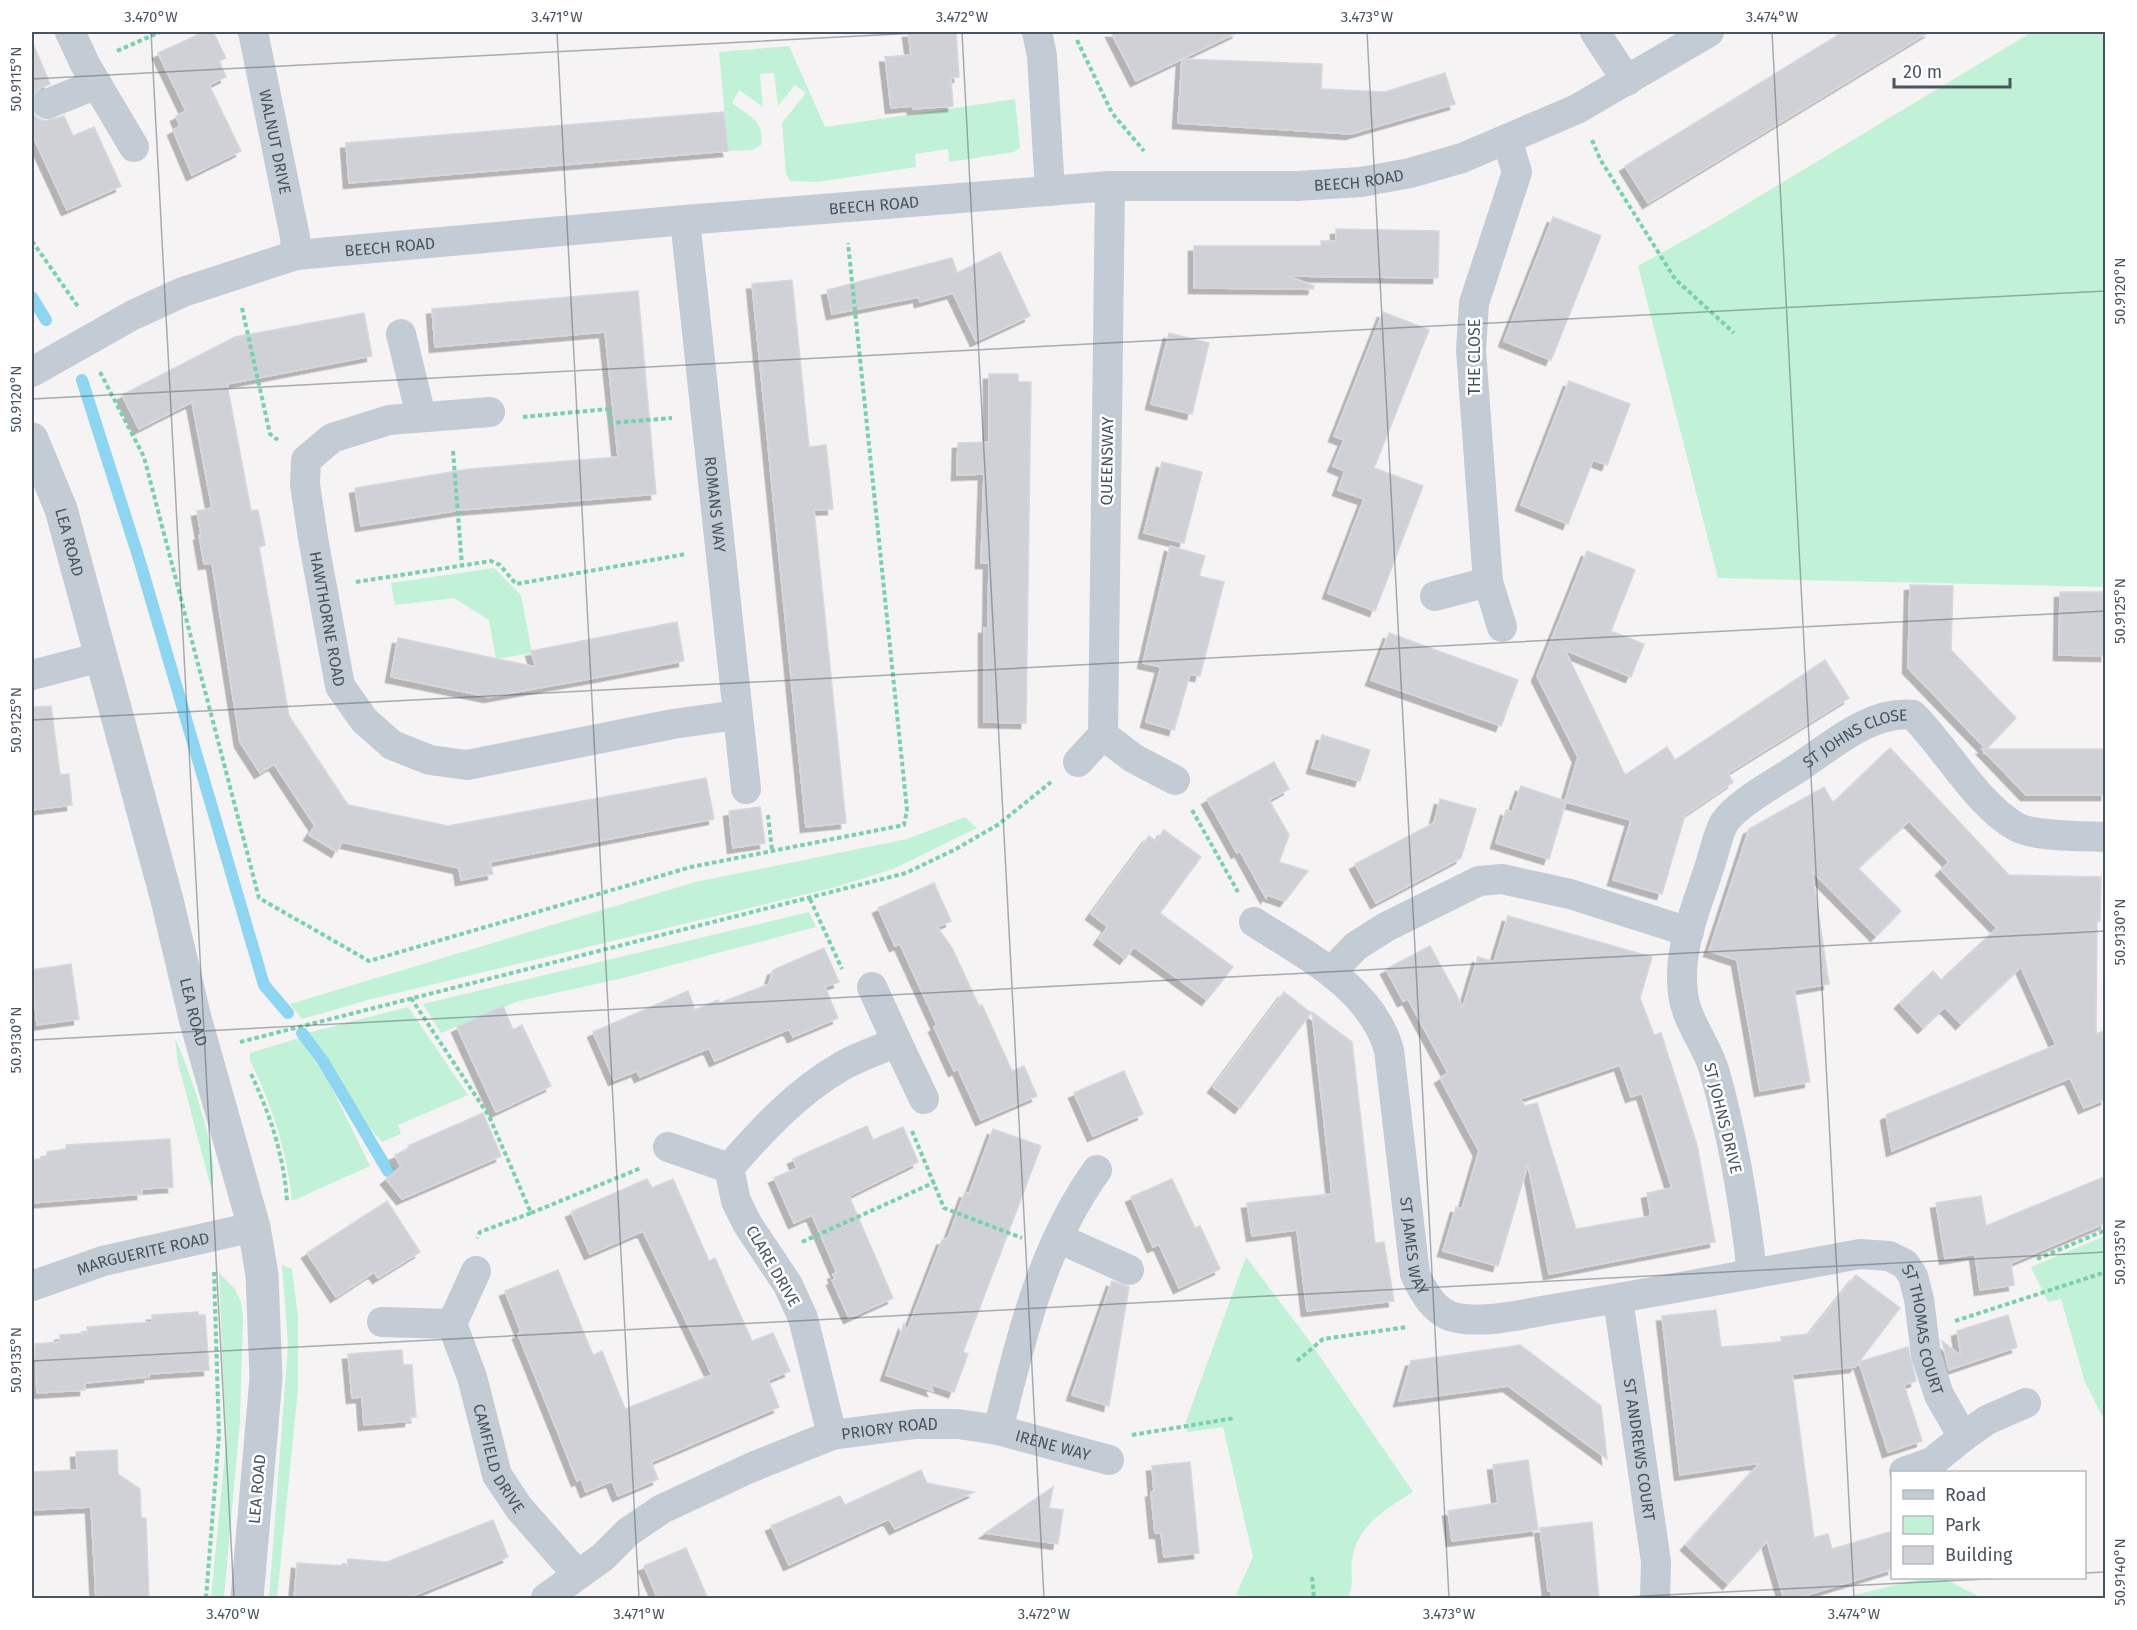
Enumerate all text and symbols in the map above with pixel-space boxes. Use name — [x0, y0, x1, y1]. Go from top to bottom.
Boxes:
text: 3.470°W — [124, 8, 178, 26]
text: 3.471°W — [531, 8, 583, 26]
text: 3.472°W — [936, 8, 989, 26]
text: 3.473°W — [1341, 8, 1394, 26]
text: 3.474°W — [1746, 8, 1799, 26]
text: 50.9115°N — [7, 47, 25, 111]
scale bar — [1894, 51, 2010, 89]
text: 20 m — [1903, 61, 1942, 83]
street label: WALNUT DRIVE — [255, 88, 295, 196]
street label: BEECH ROAD — [1313, 165, 1405, 194]
street label: BEECH ROAD — [828, 192, 920, 218]
street label: BEECH ROAD — [344, 233, 436, 260]
text: 50.9120°N — [2111, 257, 2129, 325]
street label: THE CLOSE — [1465, 319, 1484, 395]
text: 50.9120°N — [7, 365, 25, 433]
street label: QUEENSWAY — [1097, 416, 1117, 505]
street label: ROMANS WAY — [701, 455, 730, 554]
street label: LEA ROAD — [52, 506, 88, 578]
street label: HAWTHORNE ROAD — [306, 550, 349, 688]
text: 50.9125°N — [2111, 578, 2129, 644]
text: 50.9125°N — [7, 687, 25, 753]
street label: ST JOHNS CLOSE — [1799, 705, 1908, 772]
text: 50.9130°N — [2111, 898, 2129, 966]
street label: LEA ROAD — [176, 976, 212, 1048]
text: 50.9130°N — [7, 1006, 25, 1074]
street label: ST JOHNS DRIVE — [1700, 1061, 1746, 1175]
street label: ST JAMES WAY — [1397, 1196, 1433, 1298]
text: 50.9135°N — [2111, 1219, 2129, 1285]
street label: CLARE DRIVE — [742, 1222, 804, 1310]
street label: MARGUERITE ROAD — [74, 1228, 211, 1279]
street label: ST THOMAS COURT — [1898, 1260, 1948, 1398]
text: 50.9135°N — [7, 1327, 25, 1393]
street label: ST ANDREWS COURT — [1620, 1377, 1660, 1523]
street label: CAMFIELD DRIVE — [470, 1402, 529, 1516]
street label: PRIORY ROAD — [840, 1414, 938, 1443]
street label: IRENE WAY — [1013, 1426, 1093, 1464]
street label: LEA ROAD — [244, 1453, 270, 1525]
legend — [1891, 1471, 2086, 1579]
text: Road — [1945, 1484, 1987, 1506]
text: Park — [1945, 1514, 1981, 1536]
text: 50.9140°N — [2111, 1538, 2129, 1606]
text: Building — [1945, 1544, 2013, 1566]
text: 3.470°W — [206, 1605, 260, 1623]
text: 3.471°W — [613, 1605, 665, 1623]
text: 3.472°W — [1018, 1605, 1071, 1623]
text: 3.473°W — [1423, 1605, 1476, 1623]
text: 3.474°W — [1828, 1605, 1881, 1623]

